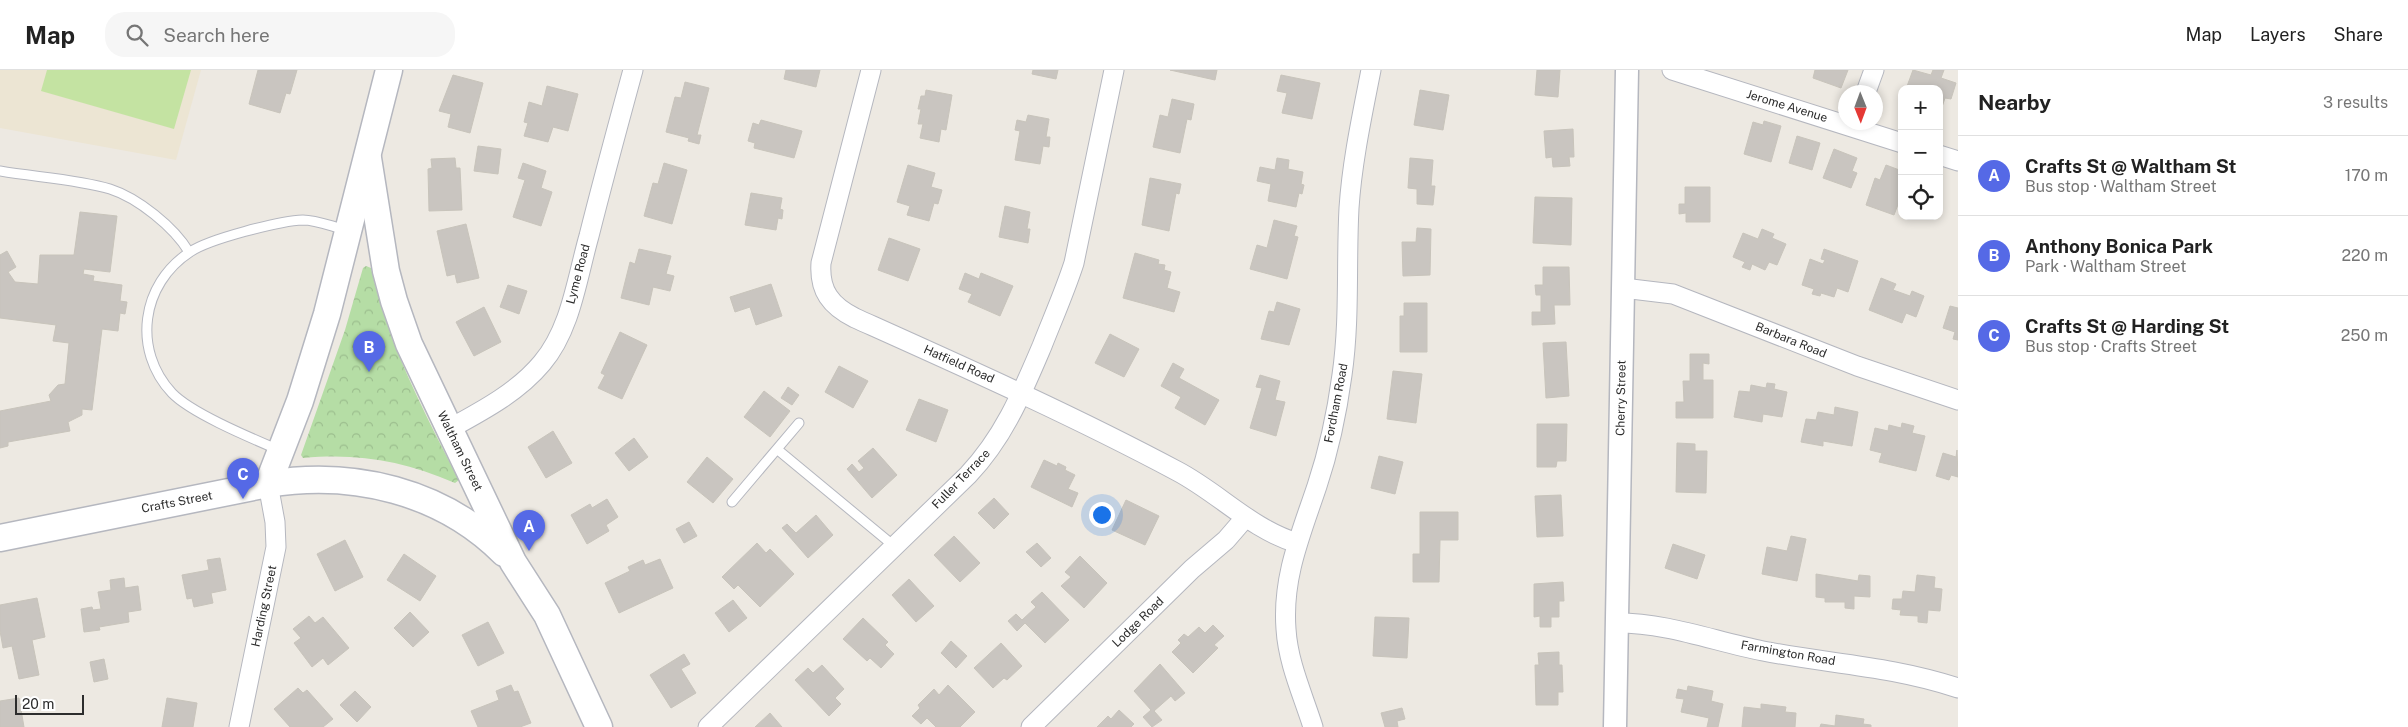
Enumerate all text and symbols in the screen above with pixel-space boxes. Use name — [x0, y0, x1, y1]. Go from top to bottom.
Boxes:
search box — [105, 12, 455, 57]
text: Map — [25, 21, 75, 49]
icon: search — [123, 21, 151, 49]
text: Search here — [163, 24, 270, 46]
text: Map — [2186, 24, 2222, 45]
text: Layers — [2250, 24, 2306, 45]
text: Share — [2334, 24, 2383, 45]
north arrow — [1838, 85, 1883, 130]
map controls — [1898, 85, 1943, 220]
button: + — [1898, 85, 1943, 130]
street label: Jerome Avenue — [1745, 87, 1829, 125]
text: Nearby — [1978, 90, 2051, 115]
text: 3 results — [2323, 93, 2388, 112]
button: − — [1898, 130, 1943, 175]
text: Crafts St @ Waltham St — [2025, 155, 2236, 177]
text: A — [1988, 166, 2000, 185]
text: 170 m — [2345, 166, 2388, 185]
button: locate — [1898, 175, 1943, 220]
text: Bus stop · Waltham Street — [2025, 177, 2217, 196]
text: Anthony Bonica Park — [2025, 235, 2213, 257]
street label: Lyme Road — [563, 243, 593, 305]
text: B — [1989, 246, 1999, 265]
text: 220 m — [2341, 246, 2388, 265]
text: Park · Waltham Street — [2025, 257, 2186, 276]
text: Crafts St @ Harding St — [2025, 315, 2229, 337]
street label: Barbara Road — [1753, 319, 1829, 361]
text: C — [1988, 326, 2000, 345]
text: 250 m — [2341, 326, 2388, 345]
pin: B — [353, 331, 385, 372]
text: Bus stop · Crafts Street — [2025, 337, 2197, 356]
street label: Hatfield Road — [921, 342, 997, 386]
street label: Cherry Street — [1613, 360, 1629, 436]
street label: Fordham Road — [1321, 362, 1351, 444]
street label: Waltham Street — [435, 409, 486, 494]
street label: Fuller Terrace — [929, 446, 993, 512]
pin: C — [227, 458, 259, 499]
street label: Crafts Street — [140, 488, 214, 516]
your location — [1089, 502, 1115, 528]
pin: A — [513, 510, 545, 551]
street label: Harding Street — [249, 564, 280, 648]
street label: Lodge Road — [1109, 594, 1167, 650]
street label: Farmington Road — [1740, 638, 1836, 668]
scale bar — [15, 692, 84, 715]
text: 20 m — [22, 696, 54, 712]

